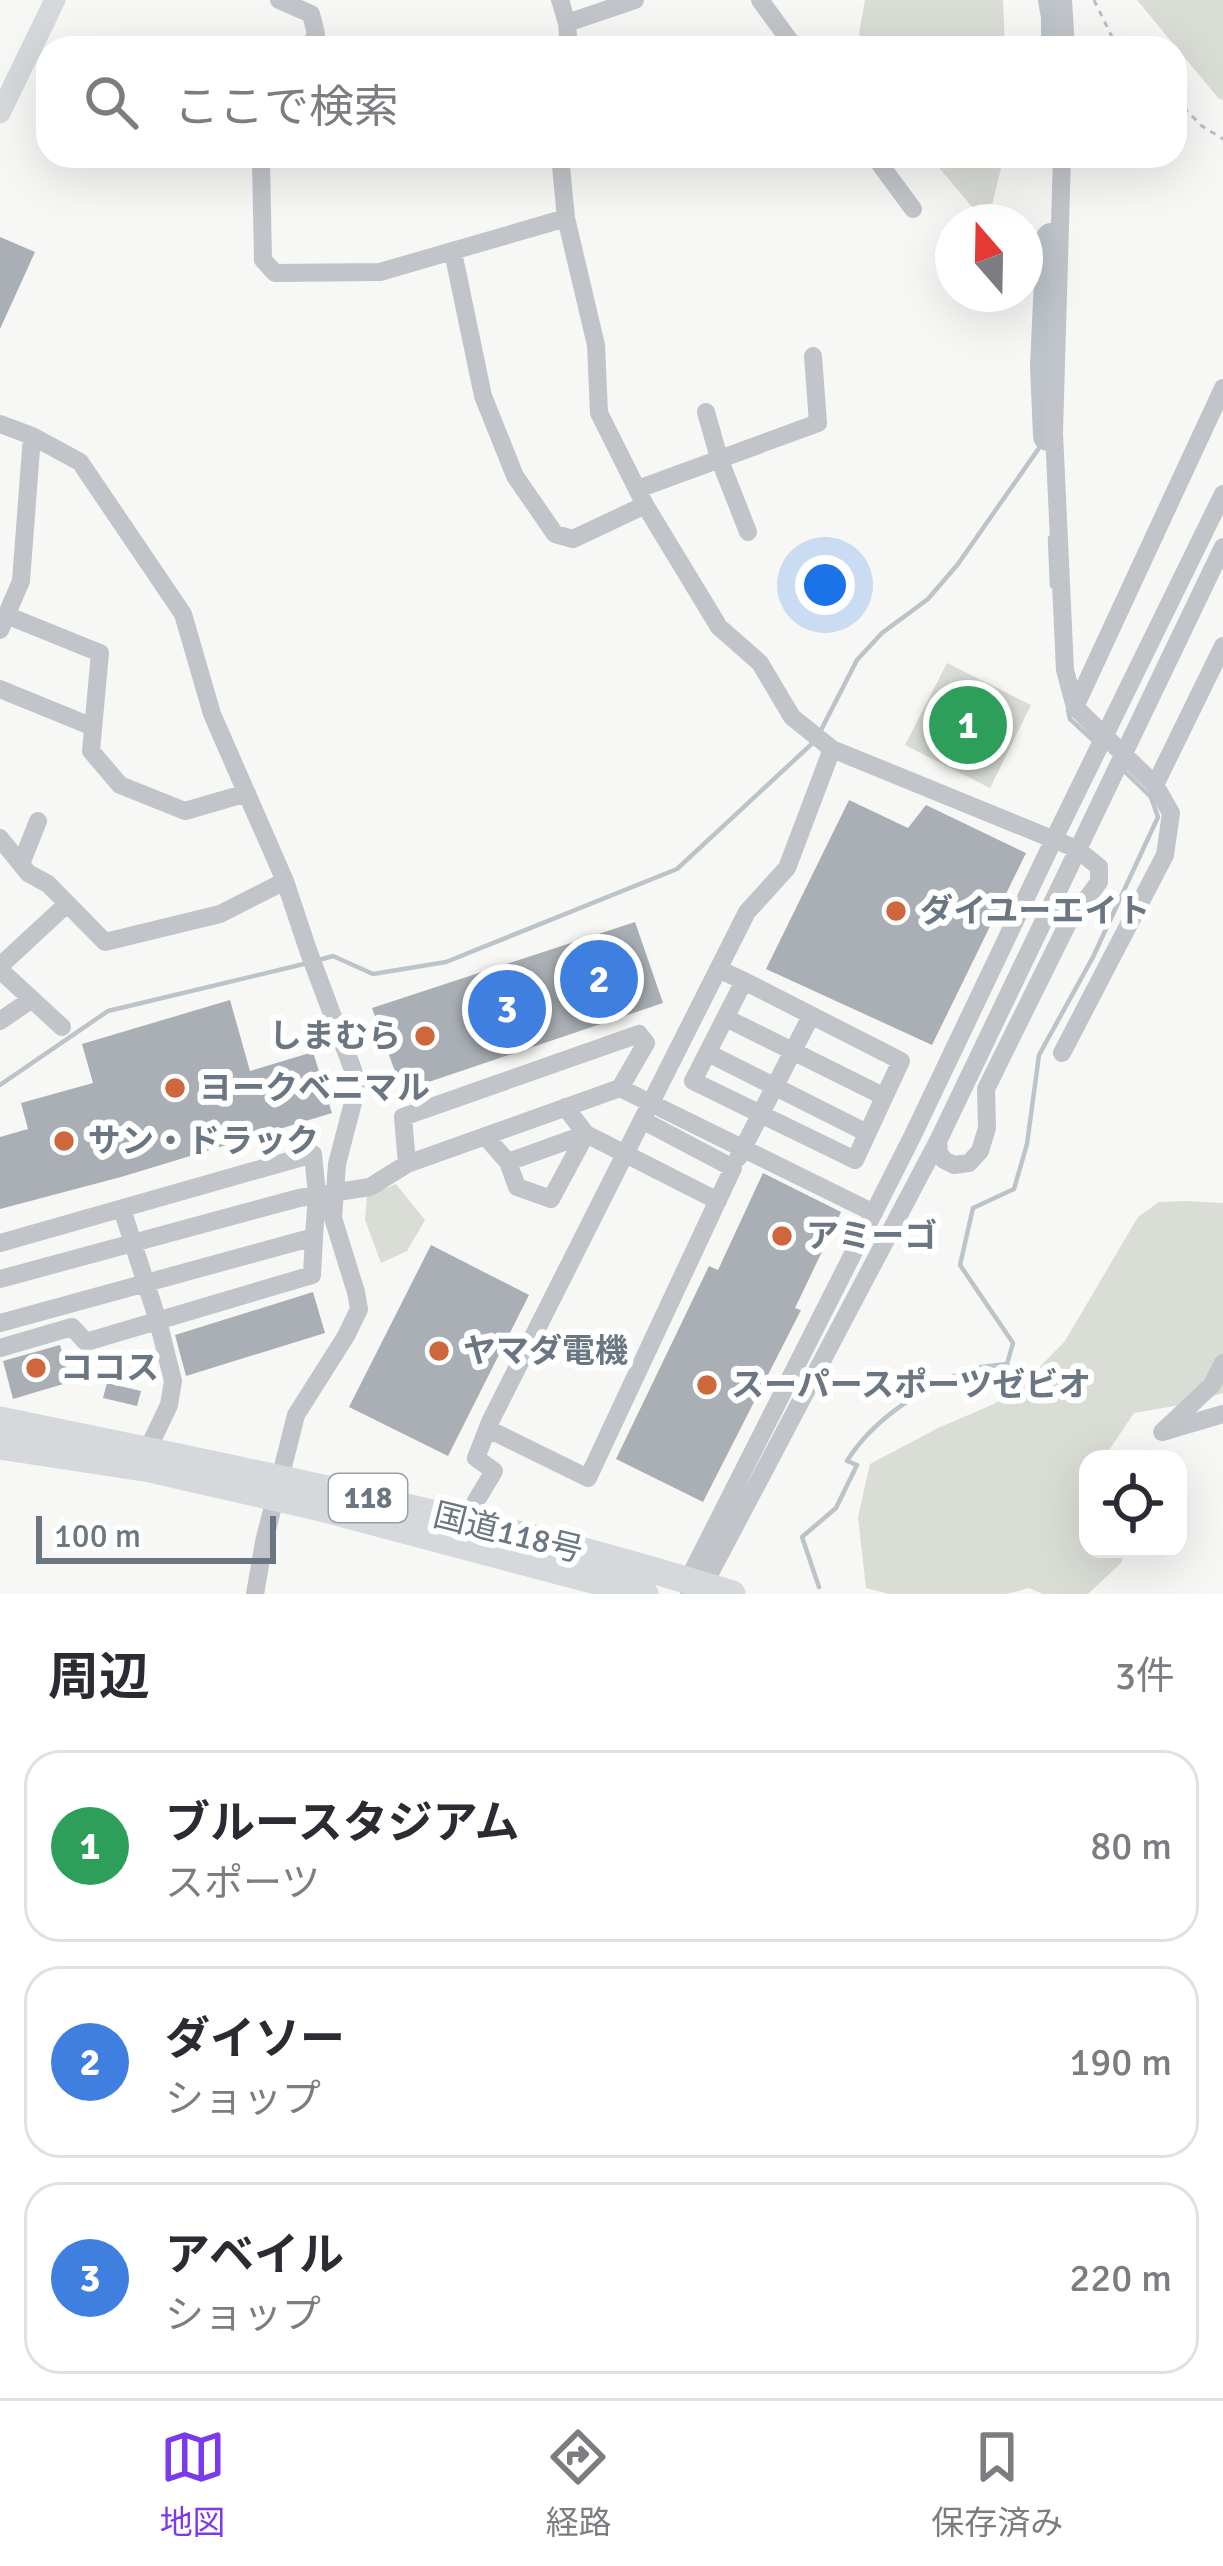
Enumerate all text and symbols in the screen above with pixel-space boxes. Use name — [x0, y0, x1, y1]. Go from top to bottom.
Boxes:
search box — [36, 36, 1187, 168]
icon: search — [78, 69, 144, 135]
text: ここで検索 — [174, 80, 399, 135]
north arrow — [935, 204, 1043, 312]
your location — [795, 555, 855, 615]
pin: 1 — [929, 680, 1007, 770]
place label: ダイユーエイト — [920, 891, 1150, 932]
marker: ダイユーエイト — [883, 898, 909, 924]
pin: 2 — [560, 934, 638, 1024]
pin: 3 — [468, 964, 546, 1054]
place label: しまむら — [269, 1016, 401, 1057]
marker: しまむら — [412, 1023, 438, 1049]
place label: ヨークベニマル — [199, 1068, 430, 1109]
marker: ヨークベニマル — [162, 1075, 188, 1101]
place label: サン・ドラック — [88, 1121, 319, 1162]
marker: サン・ドラック — [51, 1128, 77, 1154]
place label: アミーゴ — [806, 1216, 937, 1257]
marker: アミーゴ — [769, 1223, 795, 1249]
place label: ヤマダ電機 — [463, 1331, 628, 1372]
marker: ヤマダ電機 — [426, 1338, 452, 1364]
place label: ココス — [60, 1348, 159, 1389]
marker: ココス — [23, 1355, 49, 1381]
place label: スーパースポーツゼビオ — [731, 1365, 1091, 1406]
marker: スーパースポーツゼビオ — [694, 1372, 720, 1398]
map controls — [1079, 1450, 1187, 1558]
button: locate — [1079, 1450, 1187, 1558]
road number: 118 — [329, 1474, 407, 1522]
street label: 国道118号 — [429, 1495, 587, 1571]
scale bar — [36, 1510, 276, 1563]
text: 100 m — [54, 1516, 141, 1557]
text: 周辺 — [48, 1646, 150, 1709]
text: 3件 — [1115, 1652, 1175, 1700]
text: ブルースタジアム — [165, 1796, 520, 1851]
text: 1 — [79, 1822, 101, 1870]
text: 80 m — [1090, 1822, 1172, 1870]
text: スポーツ — [165, 1859, 320, 1907]
text: ダイソー — [165, 2012, 345, 2067]
text: 2 — [79, 2038, 101, 2086]
text: 190 m — [1069, 2038, 1172, 2086]
text: ショップ — [165, 2075, 321, 2123]
text: アベイル — [165, 2228, 344, 2283]
text: 3 — [79, 2254, 101, 2302]
text: 220 m — [1069, 2254, 1172, 2302]
text: ショップ — [165, 2291, 321, 2339]
tab: 地図 — [160, 2424, 226, 2544]
tab: 経路 — [545, 2424, 611, 2544]
tab: 保存済み — [931, 2424, 1063, 2544]

